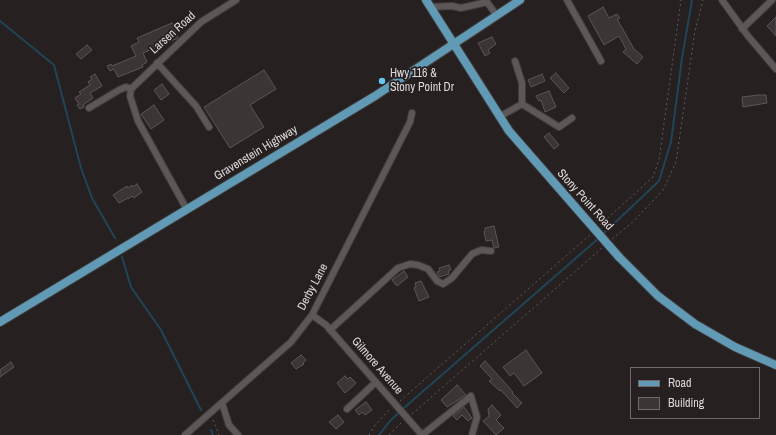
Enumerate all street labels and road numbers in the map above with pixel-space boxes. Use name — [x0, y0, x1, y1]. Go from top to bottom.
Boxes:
street label: Larsen Road — [147, 9, 199, 57]
street label: Gravenstein Highway — [212, 122, 300, 184]
street label: Stony Point Road — [554, 167, 616, 233]
street label: Derby Lane — [295, 261, 331, 313]
street label: Gilmore Avenue — [348, 335, 406, 397]

